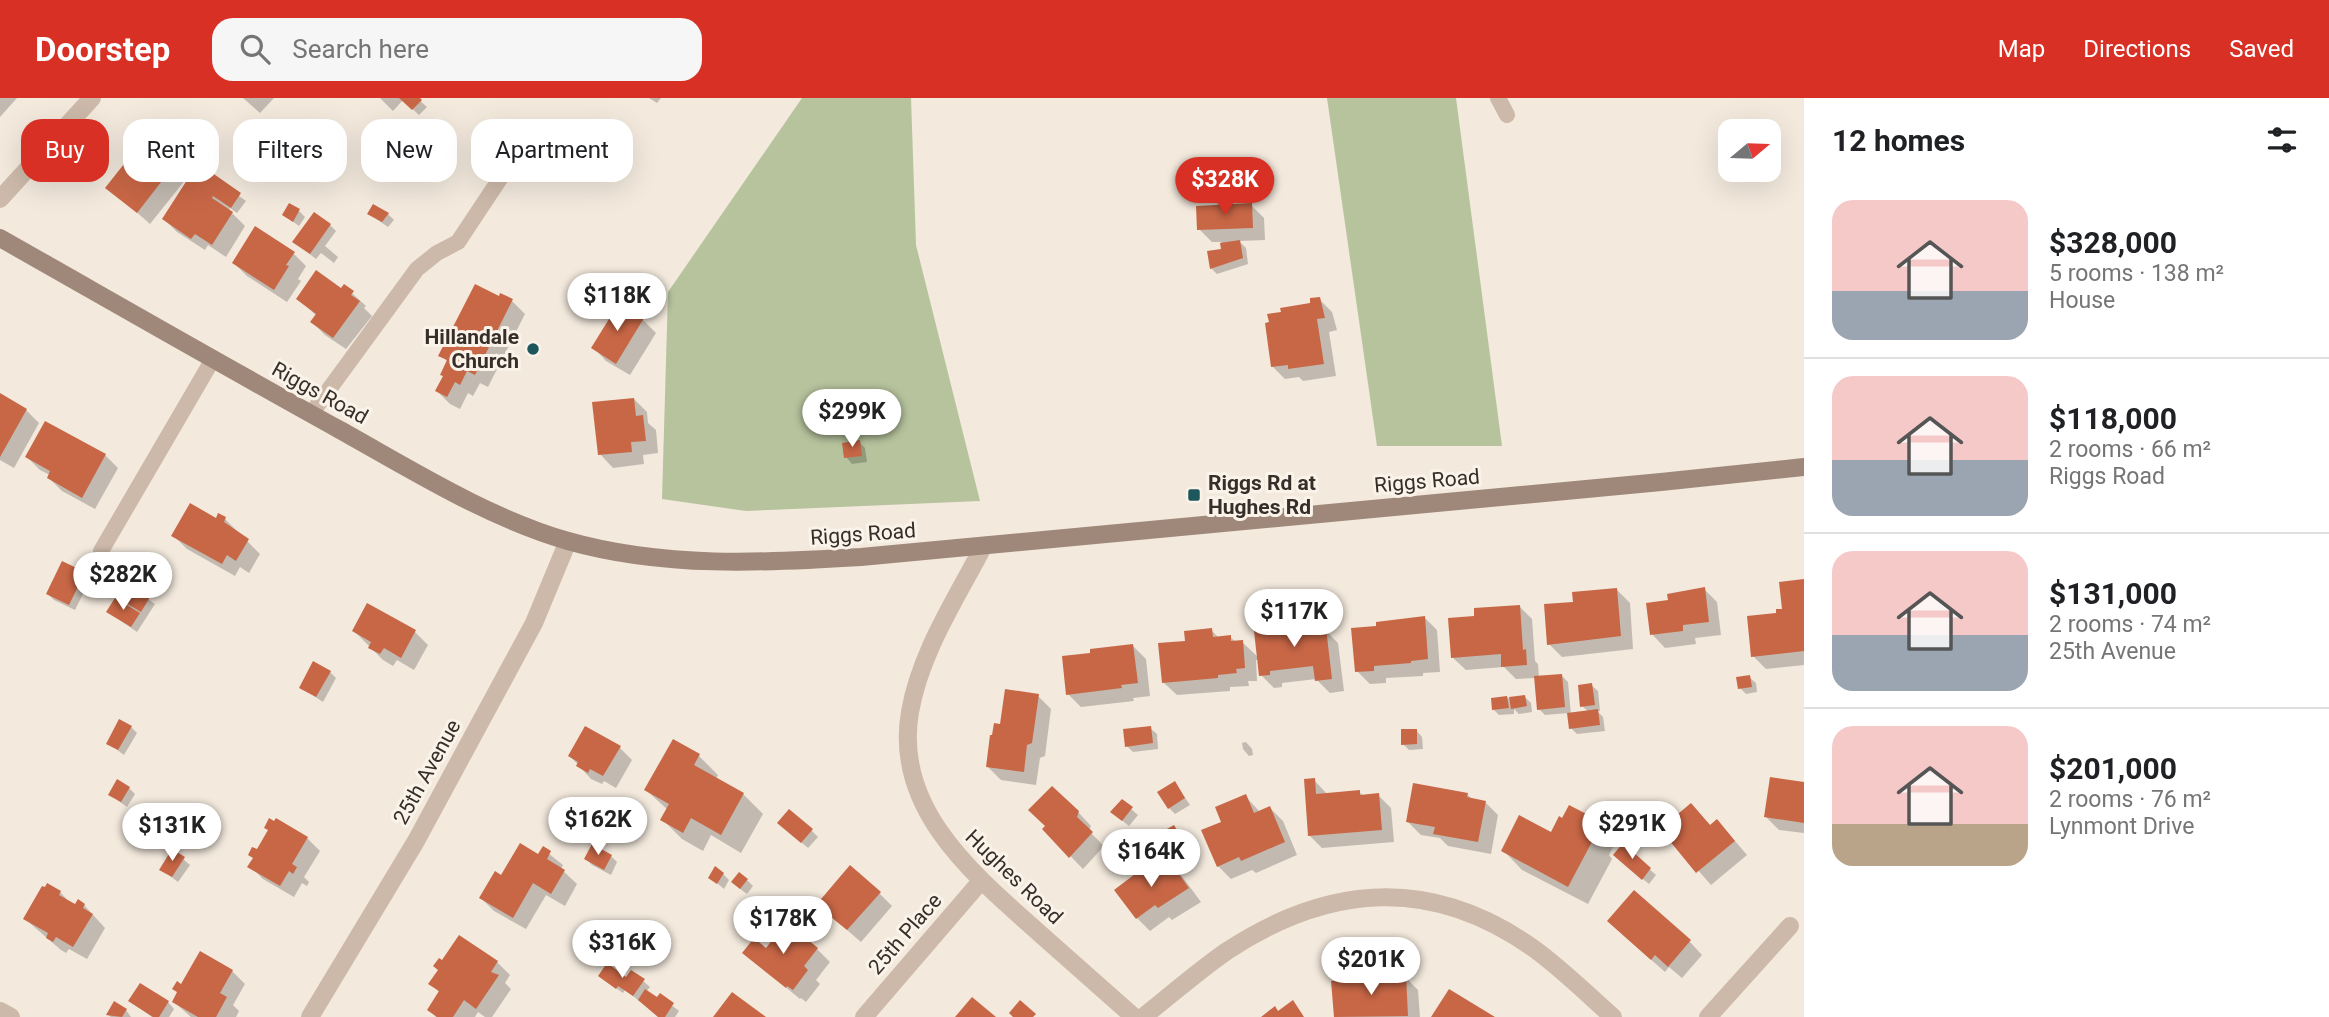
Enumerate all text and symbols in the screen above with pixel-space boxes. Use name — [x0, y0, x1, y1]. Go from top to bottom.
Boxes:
search box — [212, 18, 702, 81]
text: Doorstep — [35, 30, 170, 69]
icon: search — [236, 30, 274, 68]
text: Search here — [292, 34, 429, 64]
text: Map — [1998, 35, 2045, 63]
text: Directions — [2083, 35, 2191, 63]
text: Saved — [2229, 35, 2294, 63]
chip: Buy — [21, 119, 109, 182]
chip: Rent — [123, 119, 219, 182]
chip: Filters — [233, 119, 347, 182]
chip: New — [361, 119, 457, 182]
chip: Apartment — [471, 119, 633, 182]
north arrow — [1718, 119, 1782, 182]
map controls — [1718, 119, 1781, 182]
icon: filters — [2263, 121, 2301, 159]
text: 12 homes — [1832, 123, 1965, 158]
pin: $328K — [1176, 158, 1274, 217]
text: $328K — [1191, 166, 1259, 193]
text: $328,000 — [2049, 225, 2177, 260]
icon: home — [1888, 228, 1972, 312]
text: 5 rooms · 138 m² — [2049, 260, 2224, 287]
pin: $118K — [568, 274, 666, 333]
text: $118K — [583, 282, 651, 309]
text: House — [2049, 287, 2115, 314]
place label: Hillandale Church — [425, 325, 519, 373]
marker: Hillandale Church — [525, 341, 541, 357]
street label: Riggs Road — [268, 357, 372, 429]
pin: $299K — [803, 390, 901, 449]
text: $299K — [818, 398, 886, 425]
text: $118,000 — [2049, 401, 2177, 436]
icon: home — [1888, 404, 1972, 488]
text: 2 rooms · 66 m² — [2049, 436, 2211, 463]
text: Riggs Road — [2049, 463, 2165, 490]
street label: Riggs Road — [1373, 464, 1481, 498]
place label: Riggs Rd at Hughes Rd — [1208, 471, 1316, 519]
marker: Riggs Rd at Hughes Rd — [1186, 487, 1202, 503]
street label: Riggs Road — [809, 518, 917, 550]
pin: $282K — [74, 552, 172, 612]
text: $282K — [89, 561, 157, 588]
text: $131,000 — [2049, 576, 2177, 611]
icon: home — [1888, 579, 1972, 663]
pin: $117K — [1245, 589, 1343, 649]
text: $117K — [1260, 598, 1328, 625]
text: 2 rooms · 74 m² — [2049, 611, 2211, 638]
text: 25th Avenue — [2049, 638, 2176, 665]
street label: 25th Avenue — [388, 715, 466, 829]
text: $201,000 — [2049, 751, 2177, 786]
icon: home — [1888, 754, 1972, 838]
text: 2 rooms · 76 m² — [2049, 786, 2211, 813]
pin: $162K — [549, 798, 647, 857]
pin: $291K — [1583, 802, 1681, 861]
pin: $131K — [123, 804, 221, 863]
text: $162K — [564, 806, 632, 833]
text: $291K — [1598, 810, 1666, 837]
text: $131K — [138, 812, 206, 839]
text: Lynmont Drive — [2049, 813, 2194, 840]
street label: Hughes Road — [961, 825, 1067, 929]
pin: $164K — [1102, 830, 1200, 889]
text: $164K — [1117, 838, 1185, 865]
street label: 25th Place — [863, 889, 947, 979]
pin: $178K — [734, 896, 832, 956]
text: $178K — [749, 905, 817, 932]
pin: $316K — [573, 920, 671, 980]
text: $316K — [588, 929, 656, 956]
pin: $201K — [1322, 937, 1420, 997]
text: $201K — [1337, 946, 1405, 973]

